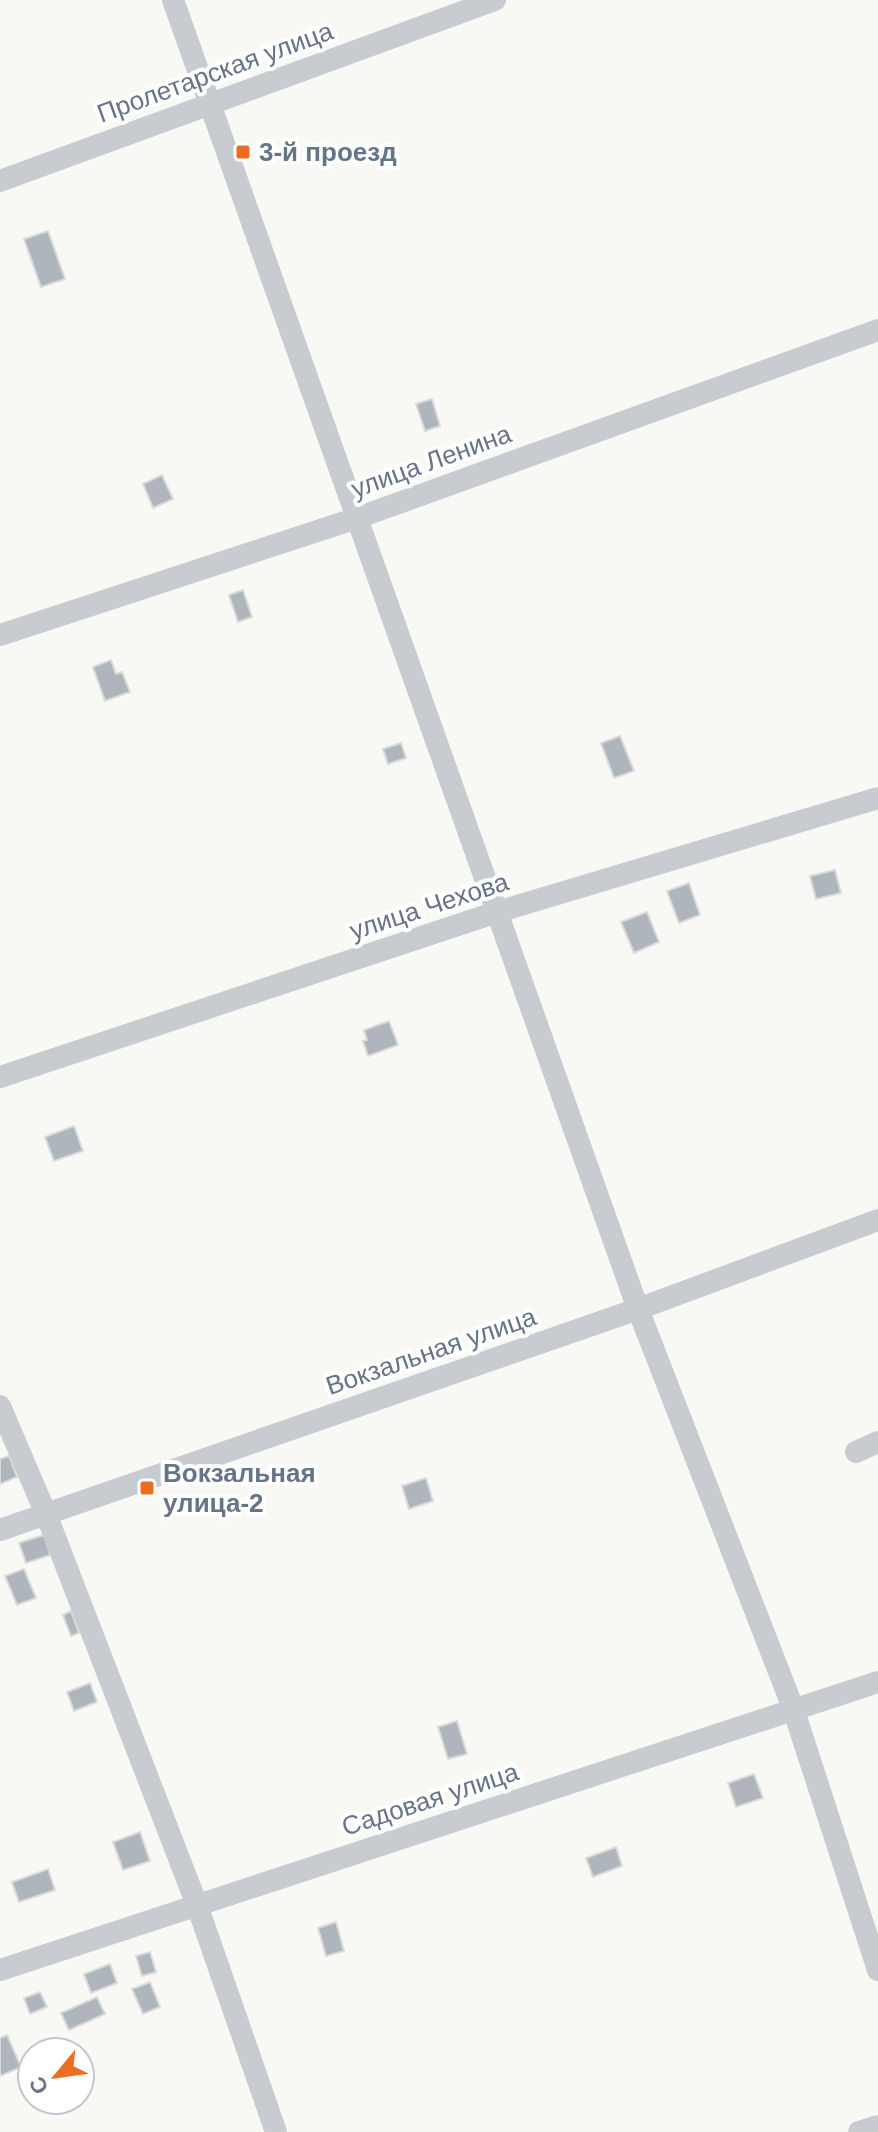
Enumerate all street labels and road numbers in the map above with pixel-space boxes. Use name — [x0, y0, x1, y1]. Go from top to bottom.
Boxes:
street label: Пролетарская улица — [93, 15, 337, 129]
street label: улица Ленина — [347, 418, 516, 504]
street label: улица Чехова — [346, 866, 513, 946]
street label: Вокзальная улица — [322, 1301, 540, 1401]
street label: Садовая улица — [338, 1756, 523, 1842]

